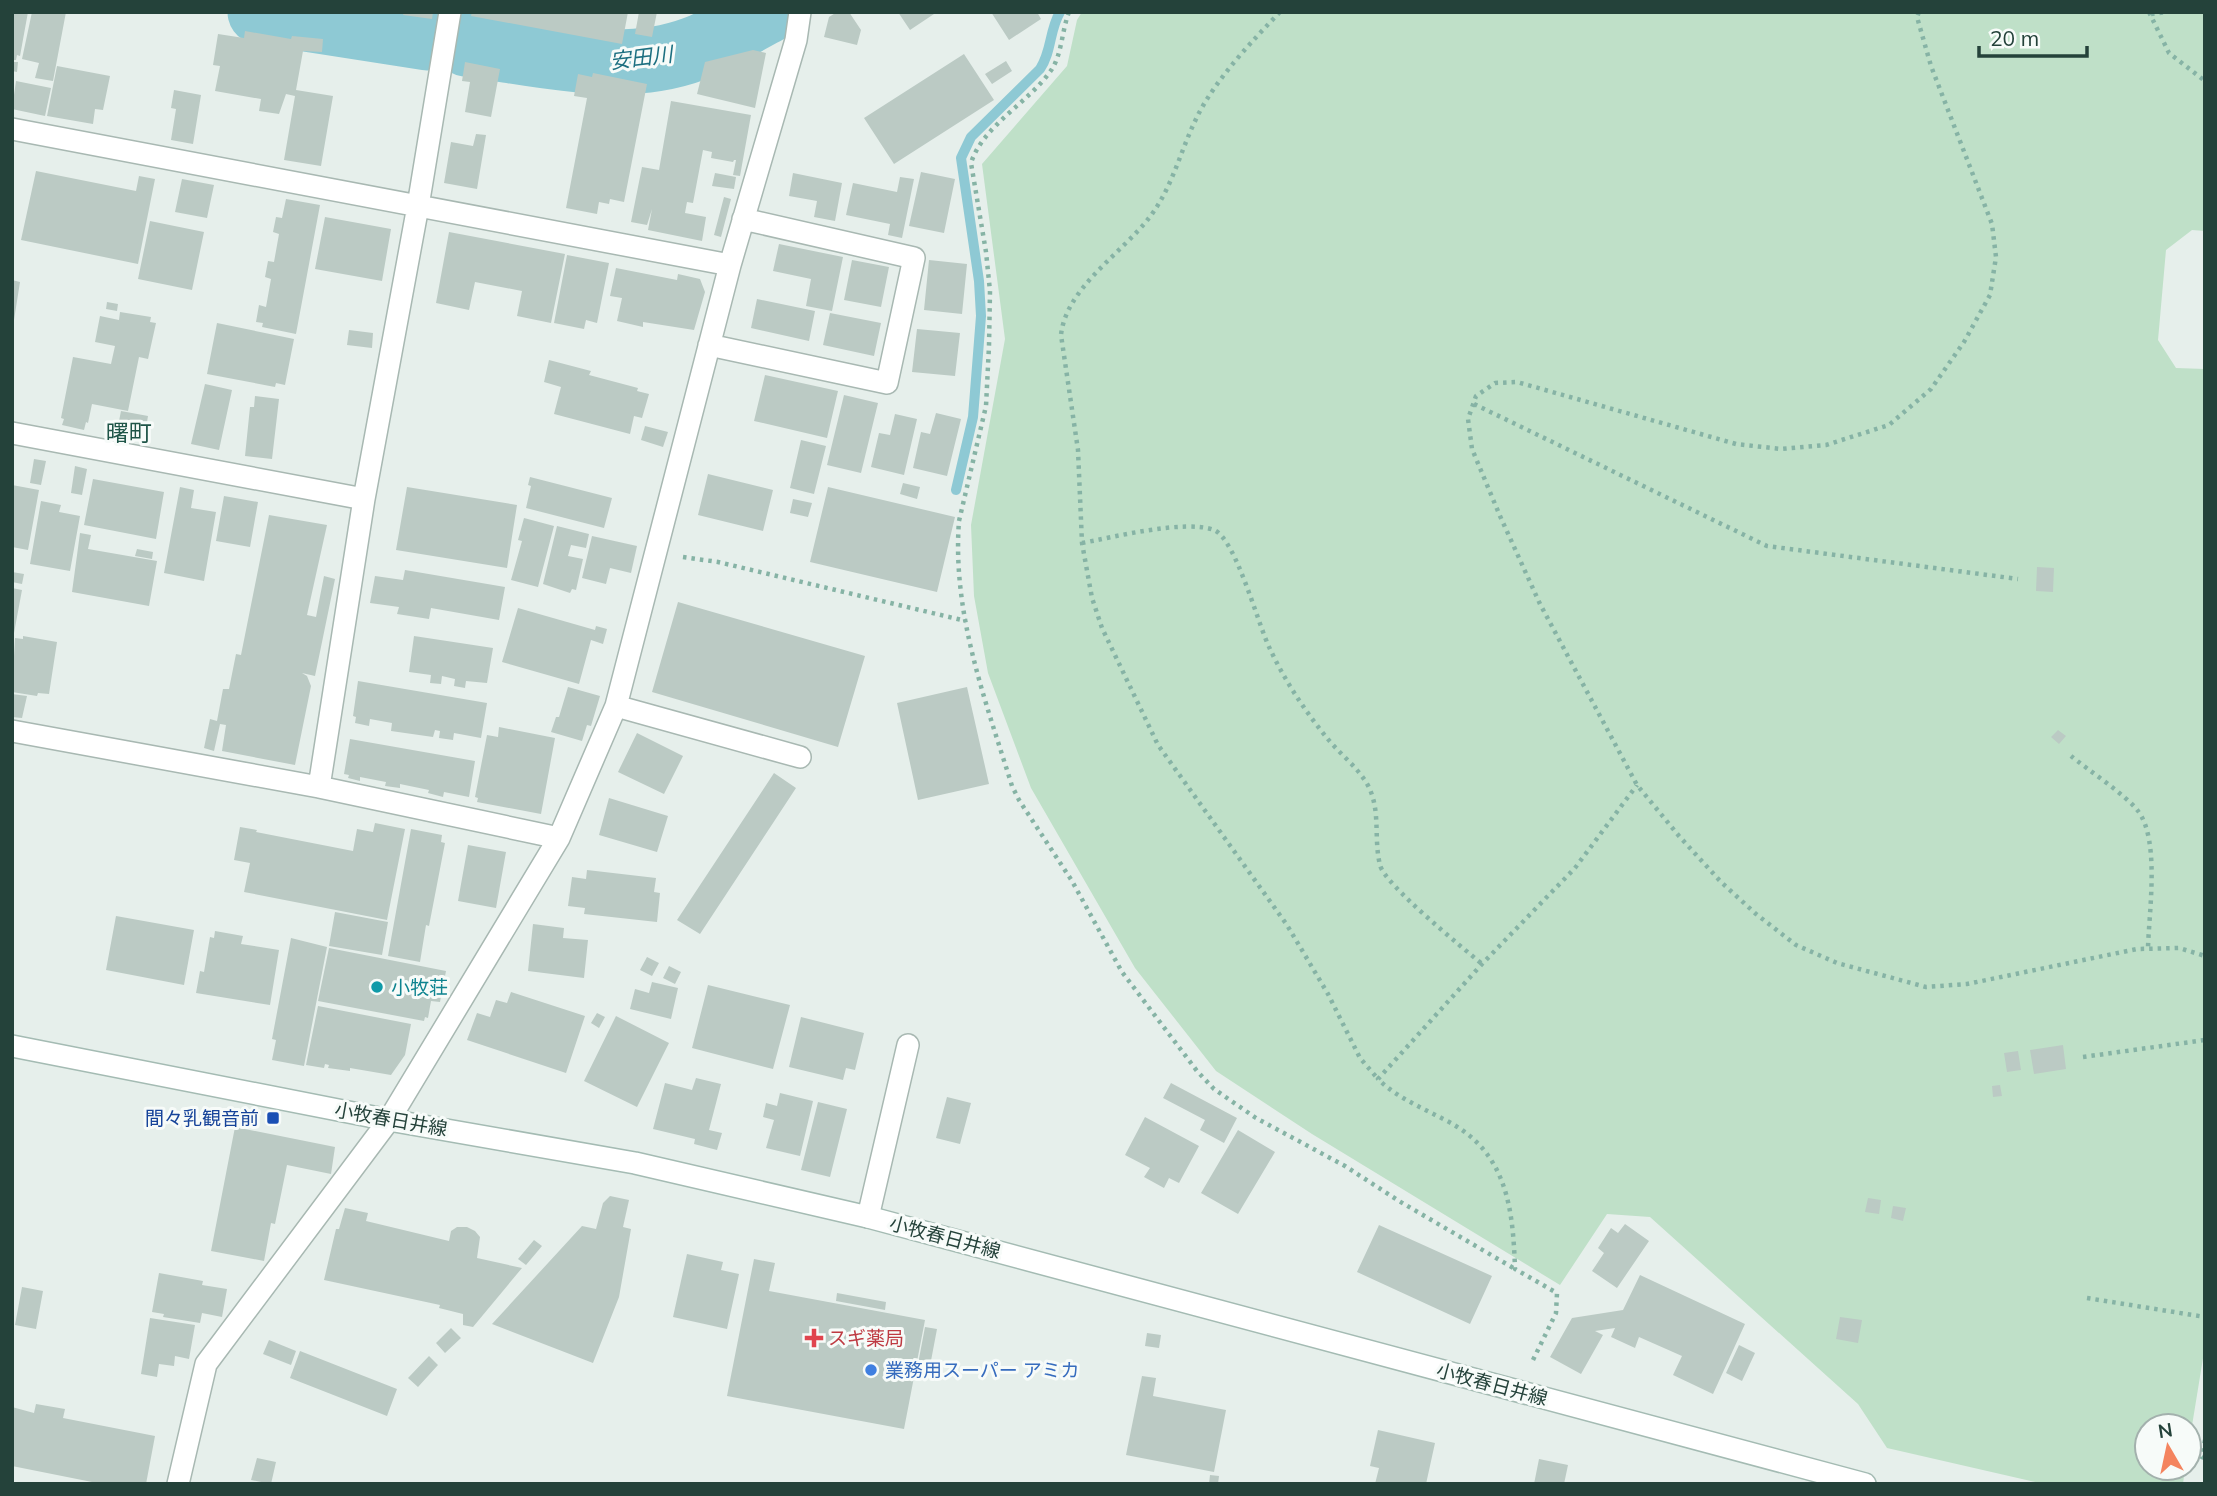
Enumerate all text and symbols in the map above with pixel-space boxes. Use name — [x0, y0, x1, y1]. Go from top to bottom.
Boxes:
scale bar — [1979, 14, 2088, 58]
text: 20 m — [1990, 25, 2039, 51]
water label: 安田川 — [608, 40, 676, 74]
district label: 曙町 — [106, 418, 152, 447]
place label: 小牧荘 — [391, 975, 448, 999]
marker: 小牧荘 — [369, 979, 385, 995]
street label: 小牧春日井線 — [333, 1097, 449, 1141]
place label: 間々乳観音前 — [145, 1106, 259, 1130]
marker: 間々乳観音前 — [265, 1110, 281, 1126]
street label: 小牧春日井線 — [887, 1211, 1003, 1263]
place label: スギ薬局 — [828, 1326, 904, 1350]
marker: スギ薬局 — [806, 1330, 822, 1346]
place label: 業務用スーパー アミカ — [885, 1358, 1079, 1382]
street label: 小牧春日井線 — [1434, 1358, 1550, 1410]
marker: 業務用スーパー アミカ — [863, 1362, 879, 1378]
north arrow — [2133, 1412, 2203, 1482]
text: N — [2156, 1417, 2174, 1443]

